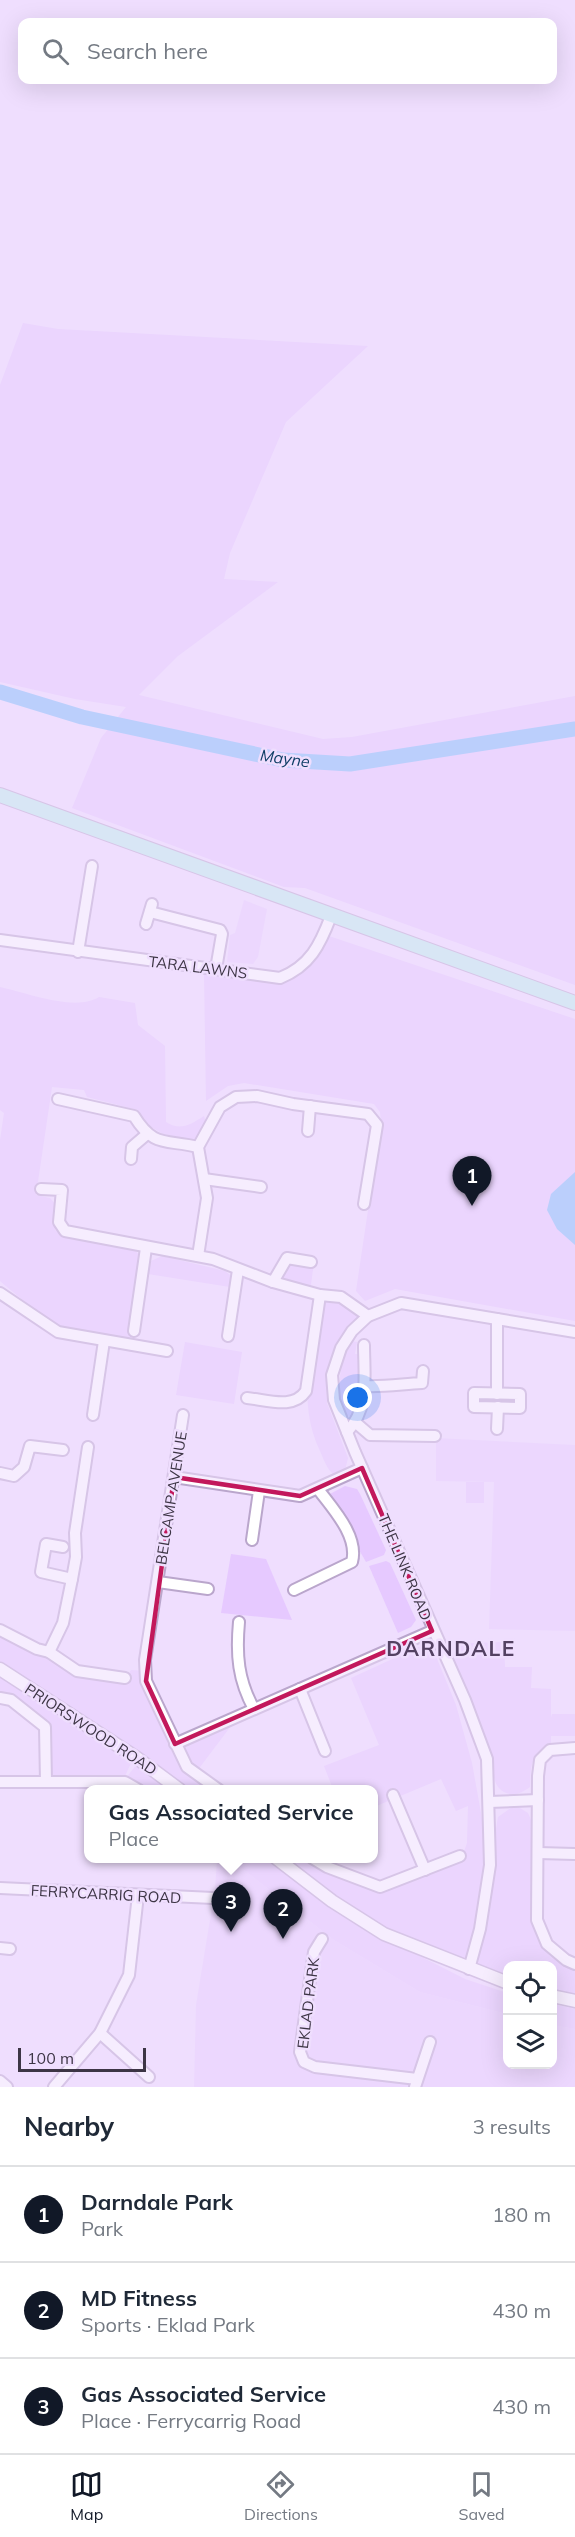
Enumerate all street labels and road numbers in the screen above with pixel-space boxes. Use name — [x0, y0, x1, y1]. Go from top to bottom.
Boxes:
street label: TARA LAWNS — [148, 952, 248, 982]
street label: BELCAMP AVENUE — [151, 1430, 191, 1566]
street label: THE LINK ROAD — [374, 1511, 436, 1623]
street label: PRIORSWOOD ROAD — [21, 1679, 161, 1779]
street label: FERRYCARRIG ROAD — [30, 1881, 182, 1907]
street label: EKLAD PARK — [293, 1956, 323, 2050]

